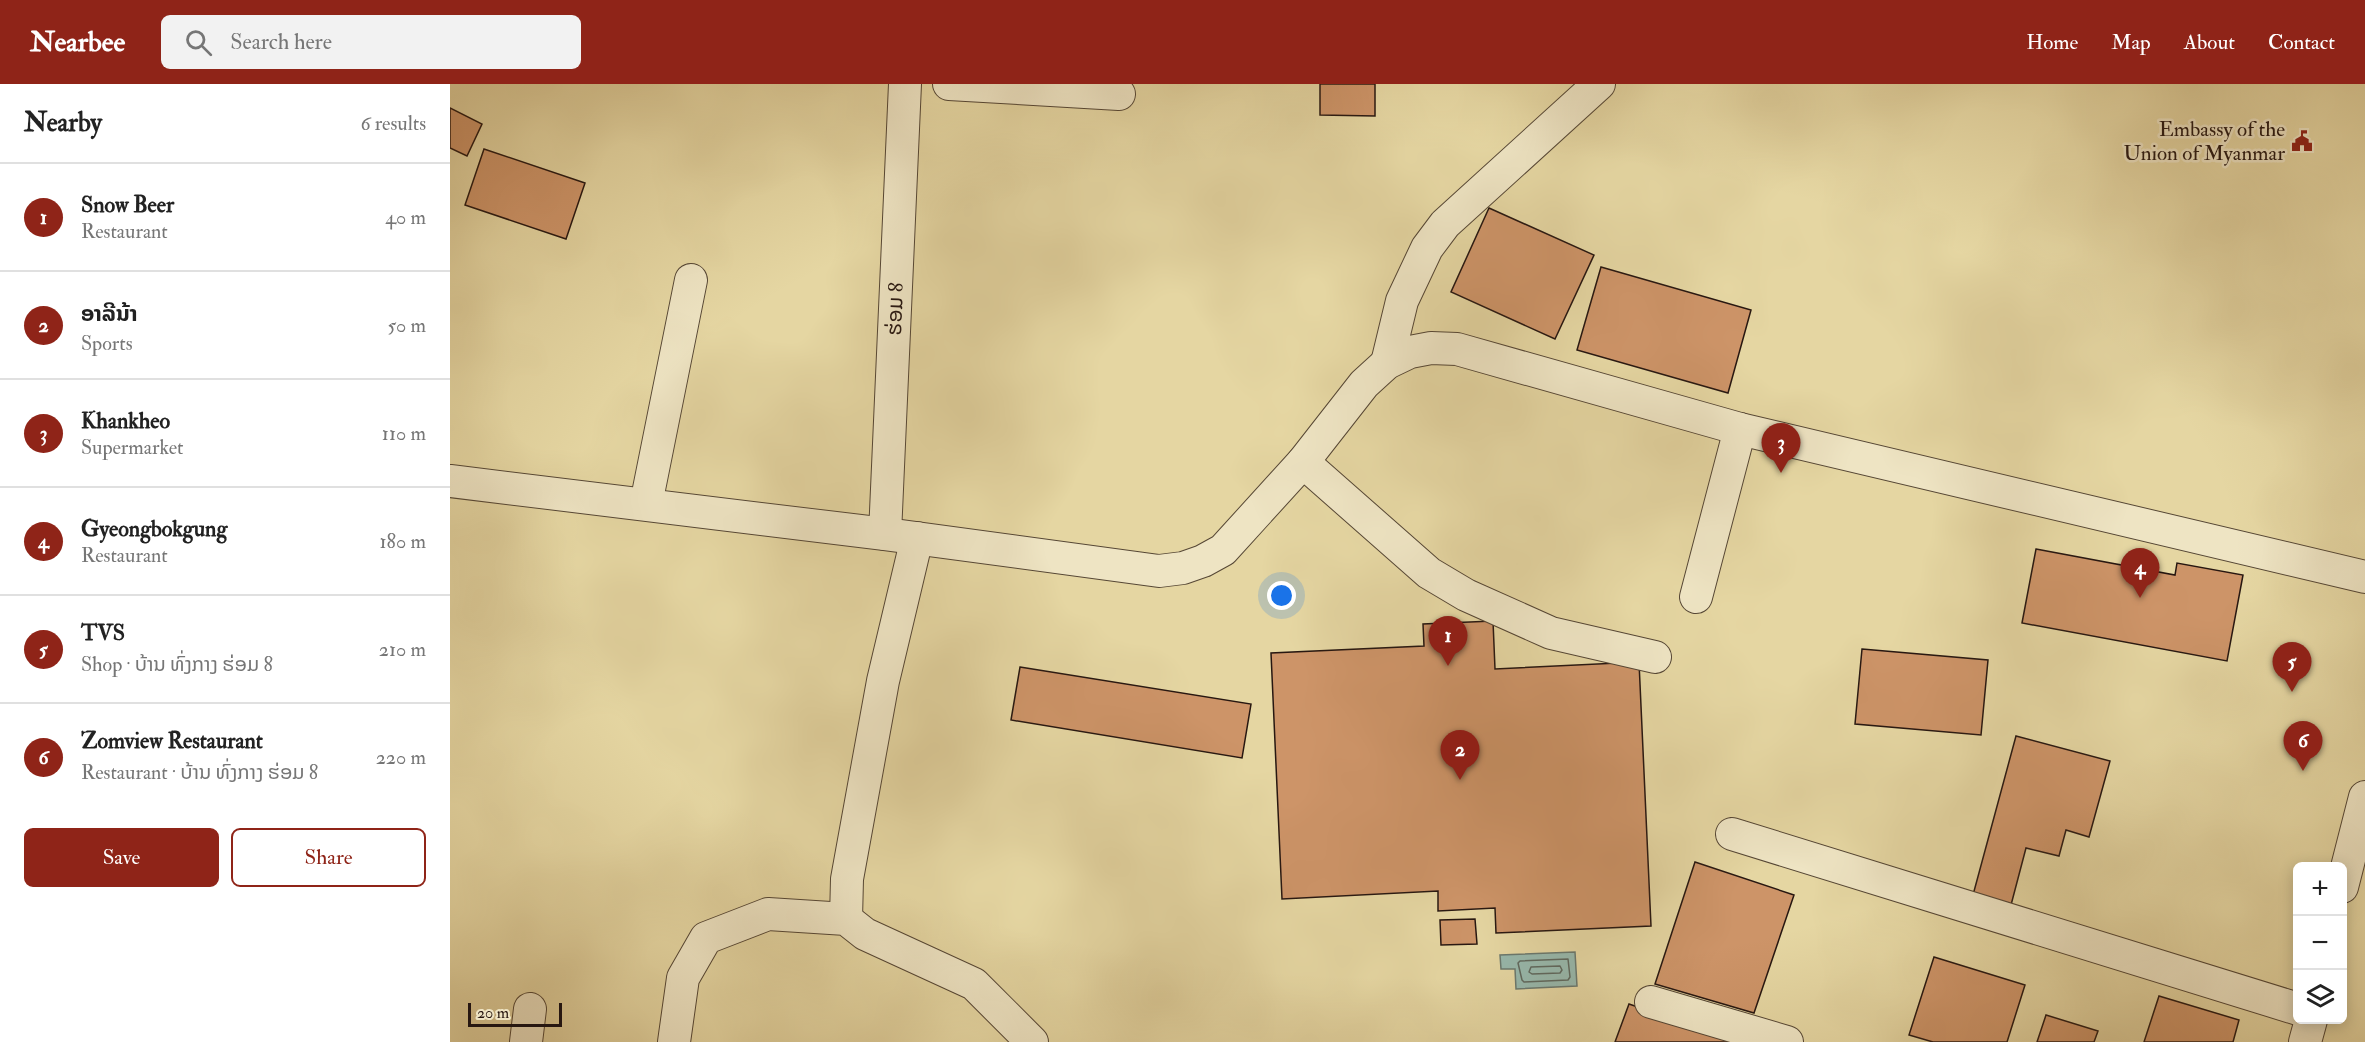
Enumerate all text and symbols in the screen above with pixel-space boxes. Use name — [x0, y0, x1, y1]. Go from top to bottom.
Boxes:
search box — [161, 15, 581, 69]
text: Nearbee — [30, 25, 125, 60]
icon: search — [182, 26, 215, 59]
text: Search here — [230, 28, 332, 56]
text: Home — [2026, 29, 2078, 56]
text: Map — [2111, 29, 2151, 56]
text: About — [2184, 29, 2235, 56]
text: Contact — [2268, 29, 2335, 56]
text: Nearby — [24, 107, 102, 139]
text: 6 results — [360, 111, 426, 136]
place label: Embassy of the Union of Myanmar — [2124, 116, 2285, 167]
public building icon: Embassy of the Union of Myanmar — [2290, 129, 2314, 153]
text: Snow Beer — [81, 191, 174, 219]
text: 1 — [40, 205, 47, 230]
text: 40 m — [385, 205, 426, 230]
text: Restaurant — [81, 219, 168, 244]
street label: ຮ່ອມ 8 — [881, 282, 910, 336]
text: ອາລີນ້າ — [81, 300, 137, 328]
text: 2 — [38, 313, 49, 338]
text: 50 m — [387, 313, 426, 338]
text: Sports — [81, 331, 133, 356]
text: Khankheo — [81, 407, 170, 435]
text: 3 — [40, 421, 47, 446]
text: 110 m — [382, 421, 426, 446]
pin: 3 — [1762, 424, 1800, 473]
text: Supermarket — [81, 435, 184, 460]
text: Gyeongbokgung — [81, 515, 227, 543]
text: 4 — [38, 529, 49, 554]
text: 180 m — [379, 529, 426, 554]
text: Restaurant — [81, 543, 168, 568]
pin: 4 — [2120, 548, 2160, 598]
your location — [1267, 581, 1296, 610]
pin: 1 — [1428, 616, 1468, 666]
text: TVS — [81, 619, 125, 647]
text: 5 — [39, 637, 48, 662]
text: 210 m — [379, 637, 426, 662]
pin: 5 — [2272, 642, 2312, 692]
text: Shop · ບ້ານ ທົ່ງກາງ ຮ່ອມ 8 — [81, 652, 273, 677]
pin: 6 — [2284, 722, 2322, 771]
text: Zomview Restaurant — [81, 727, 263, 755]
pin: 2 — [1440, 730, 1480, 780]
text: 6 — [38, 745, 49, 770]
text: 220 m — [376, 745, 426, 770]
text: Restaurant · ບ້ານ ທົ່ງກາງ ຮ່ອມ 8 — [81, 760, 318, 785]
button: Save — [24, 828, 219, 887]
button: Share — [231, 828, 426, 887]
map controls — [2293, 862, 2347, 1024]
button: + — [2293, 862, 2347, 916]
button: − — [2293, 916, 2347, 970]
button: layers — [2293, 970, 2347, 1024]
scale bar — [468, 1000, 562, 1028]
text: 20 m — [477, 1003, 509, 1023]

